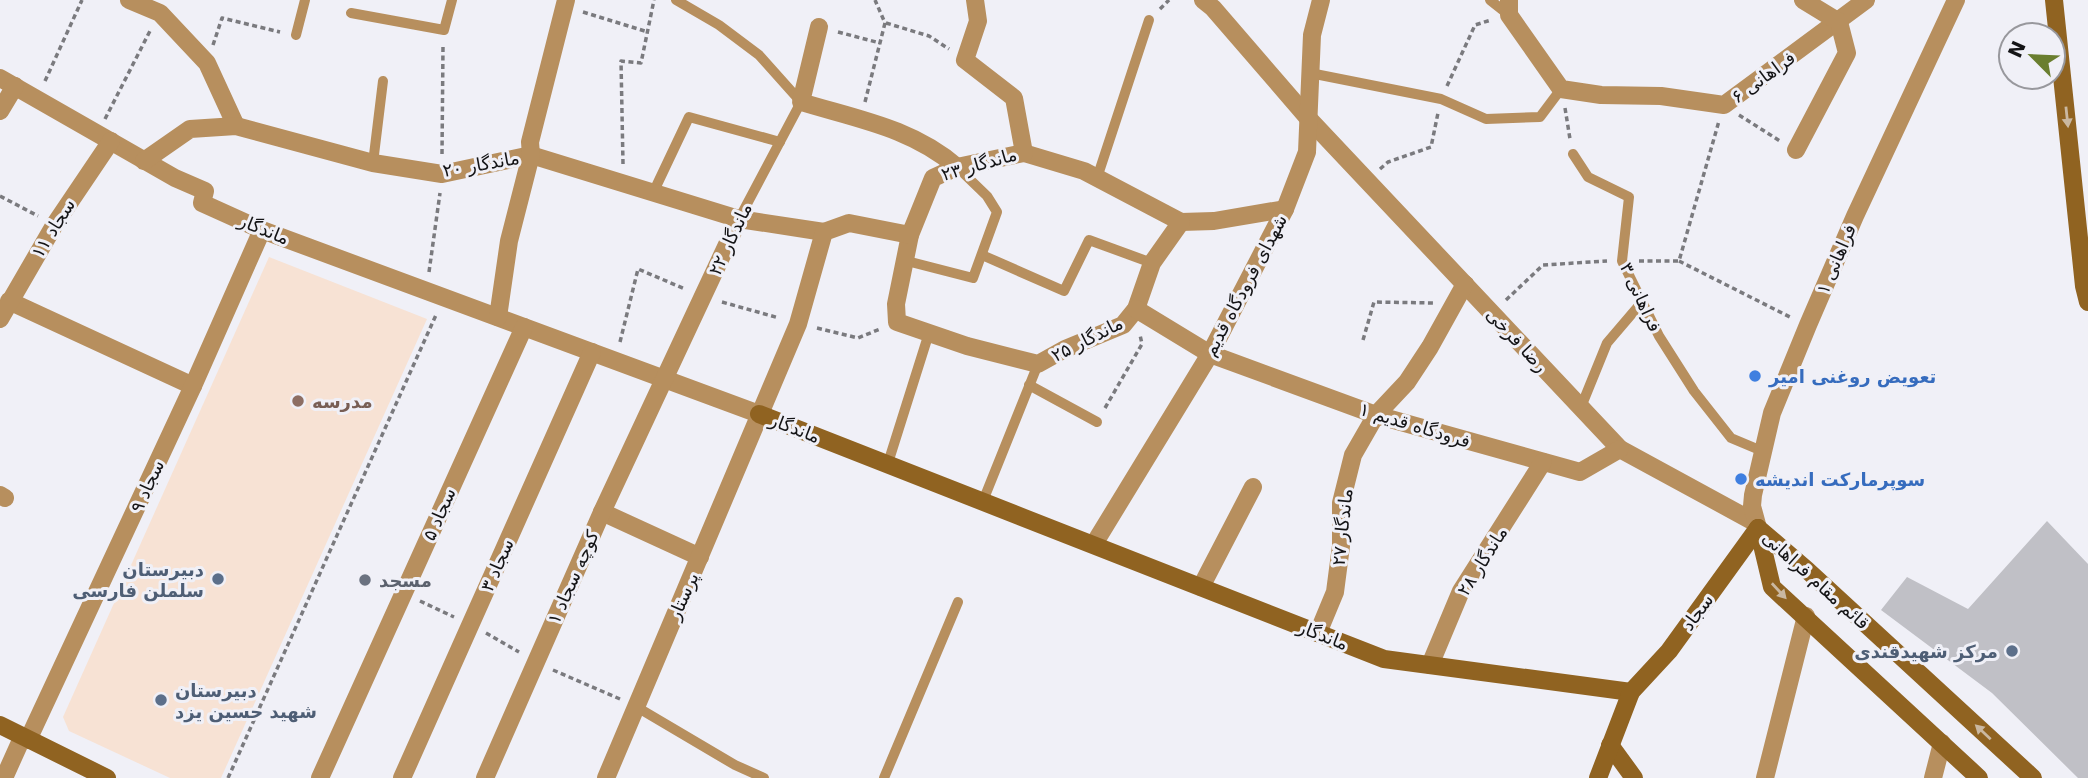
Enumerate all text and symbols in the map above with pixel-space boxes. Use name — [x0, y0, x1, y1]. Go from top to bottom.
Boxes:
north arrow — [1997, 21, 2067, 91]
text: N — [2003, 37, 2030, 61]
street label: فراهانی ۶ — [1727, 47, 1800, 108]
one-way arrow — [2061, 106, 2072, 128]
street label: ماندگار ۲۳ — [939, 143, 1019, 185]
street label: ماندگار ۲۰ — [441, 147, 521, 181]
street label: سجاد ۱۱ — [27, 195, 79, 261]
street label: ماندگار ۲۲ — [704, 199, 756, 279]
street label: ماندگار — [235, 209, 292, 249]
street label: شهدای فرودگاه قدیم — [1199, 211, 1292, 360]
street label: فراهانی ۱ — [1812, 221, 1861, 298]
street label: فراهانی ۳ — [1615, 259, 1666, 335]
street label: رضا فرخی — [1481, 304, 1552, 377]
street label: ماندگار ۲۵ — [1048, 312, 1126, 366]
place label: تعویض روغنی امیر — [1768, 366, 1936, 388]
marker: تعویض روغنی امیر — [1747, 368, 1763, 384]
place label: مدرسه — [312, 391, 373, 412]
marker: مدرسه — [290, 393, 306, 409]
street label: فرودگاه قدیم ۱ — [1357, 398, 1473, 453]
street label: ماندگار — [766, 408, 823, 447]
street label: سجاد ۹ — [126, 456, 168, 516]
place label: سوپرمارکت اندیشه — [1755, 469, 1925, 491]
marker: سوپرمارکت اندیشه — [1733, 471, 1749, 487]
street label: سجاد ۵ — [418, 484, 460, 544]
street label: ماندگار ۲۷ — [1328, 487, 1356, 567]
street label: ماندگار ۲۸ — [1453, 523, 1511, 599]
street label: کوچه سجاد ۱ — [543, 527, 604, 627]
street label: قائم مقام فراهانی — [1758, 527, 1874, 634]
street label: سجاد ۳ — [476, 535, 518, 595]
place label: دبیرستان سلملن فارسی — [72, 559, 204, 602]
street label: پرستار — [663, 569, 704, 624]
place label: مسجد — [379, 570, 432, 591]
marker: دبیرستان سلملن فارسی — [210, 571, 226, 587]
marker: مسجد — [357, 572, 373, 588]
one-way arrow — [1771, 583, 1787, 600]
street label: سجاد — [1677, 590, 1717, 634]
street label: ماندگار — [1294, 615, 1351, 654]
place label: مرکز شهیدقندی — [1854, 641, 1998, 663]
marker: مرکز شهیدقندی — [2004, 643, 2020, 659]
place label: دبیرستان شهید حسین یزد — [175, 680, 317, 723]
marker: دبیرستان شهید حسین یزد — [153, 692, 169, 708]
one-way arrow — [1975, 724, 1992, 740]

